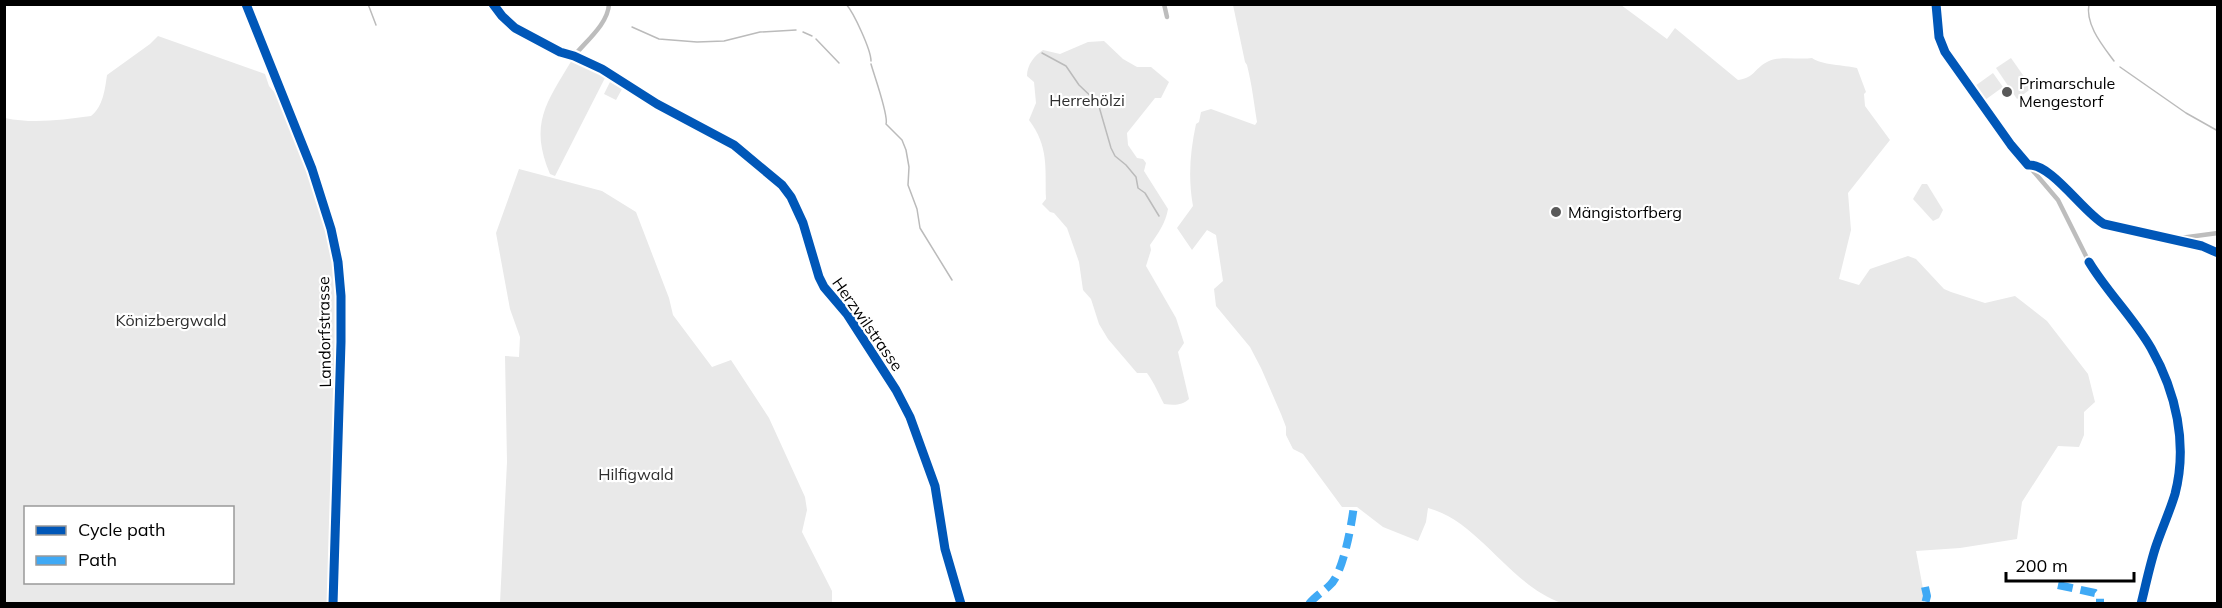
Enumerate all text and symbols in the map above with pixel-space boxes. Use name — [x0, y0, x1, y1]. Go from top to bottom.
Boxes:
place label: Primarschule Mengestorf — [2019, 73, 2115, 111]
marker: Primarschule Mengestorf — [2000, 85, 2014, 99]
park label: Herrehölzi — [1049, 90, 1125, 110]
place label: Mängistorfberg — [1568, 202, 1682, 222]
marker: Mängistorfberg — [1549, 205, 1563, 219]
street label: Herzwilstrasse — [828, 273, 908, 375]
street label: Landorfstrasse — [313, 276, 335, 388]
park label: Könizbergwald — [116, 310, 227, 330]
park label: Hilfigwald — [598, 464, 674, 484]
legend — [24, 506, 234, 584]
text: Cycle path — [78, 518, 165, 541]
scale bar — [2006, 545, 2134, 583]
text: Path — [78, 548, 117, 571]
text: 200 m — [2015, 554, 2068, 577]

